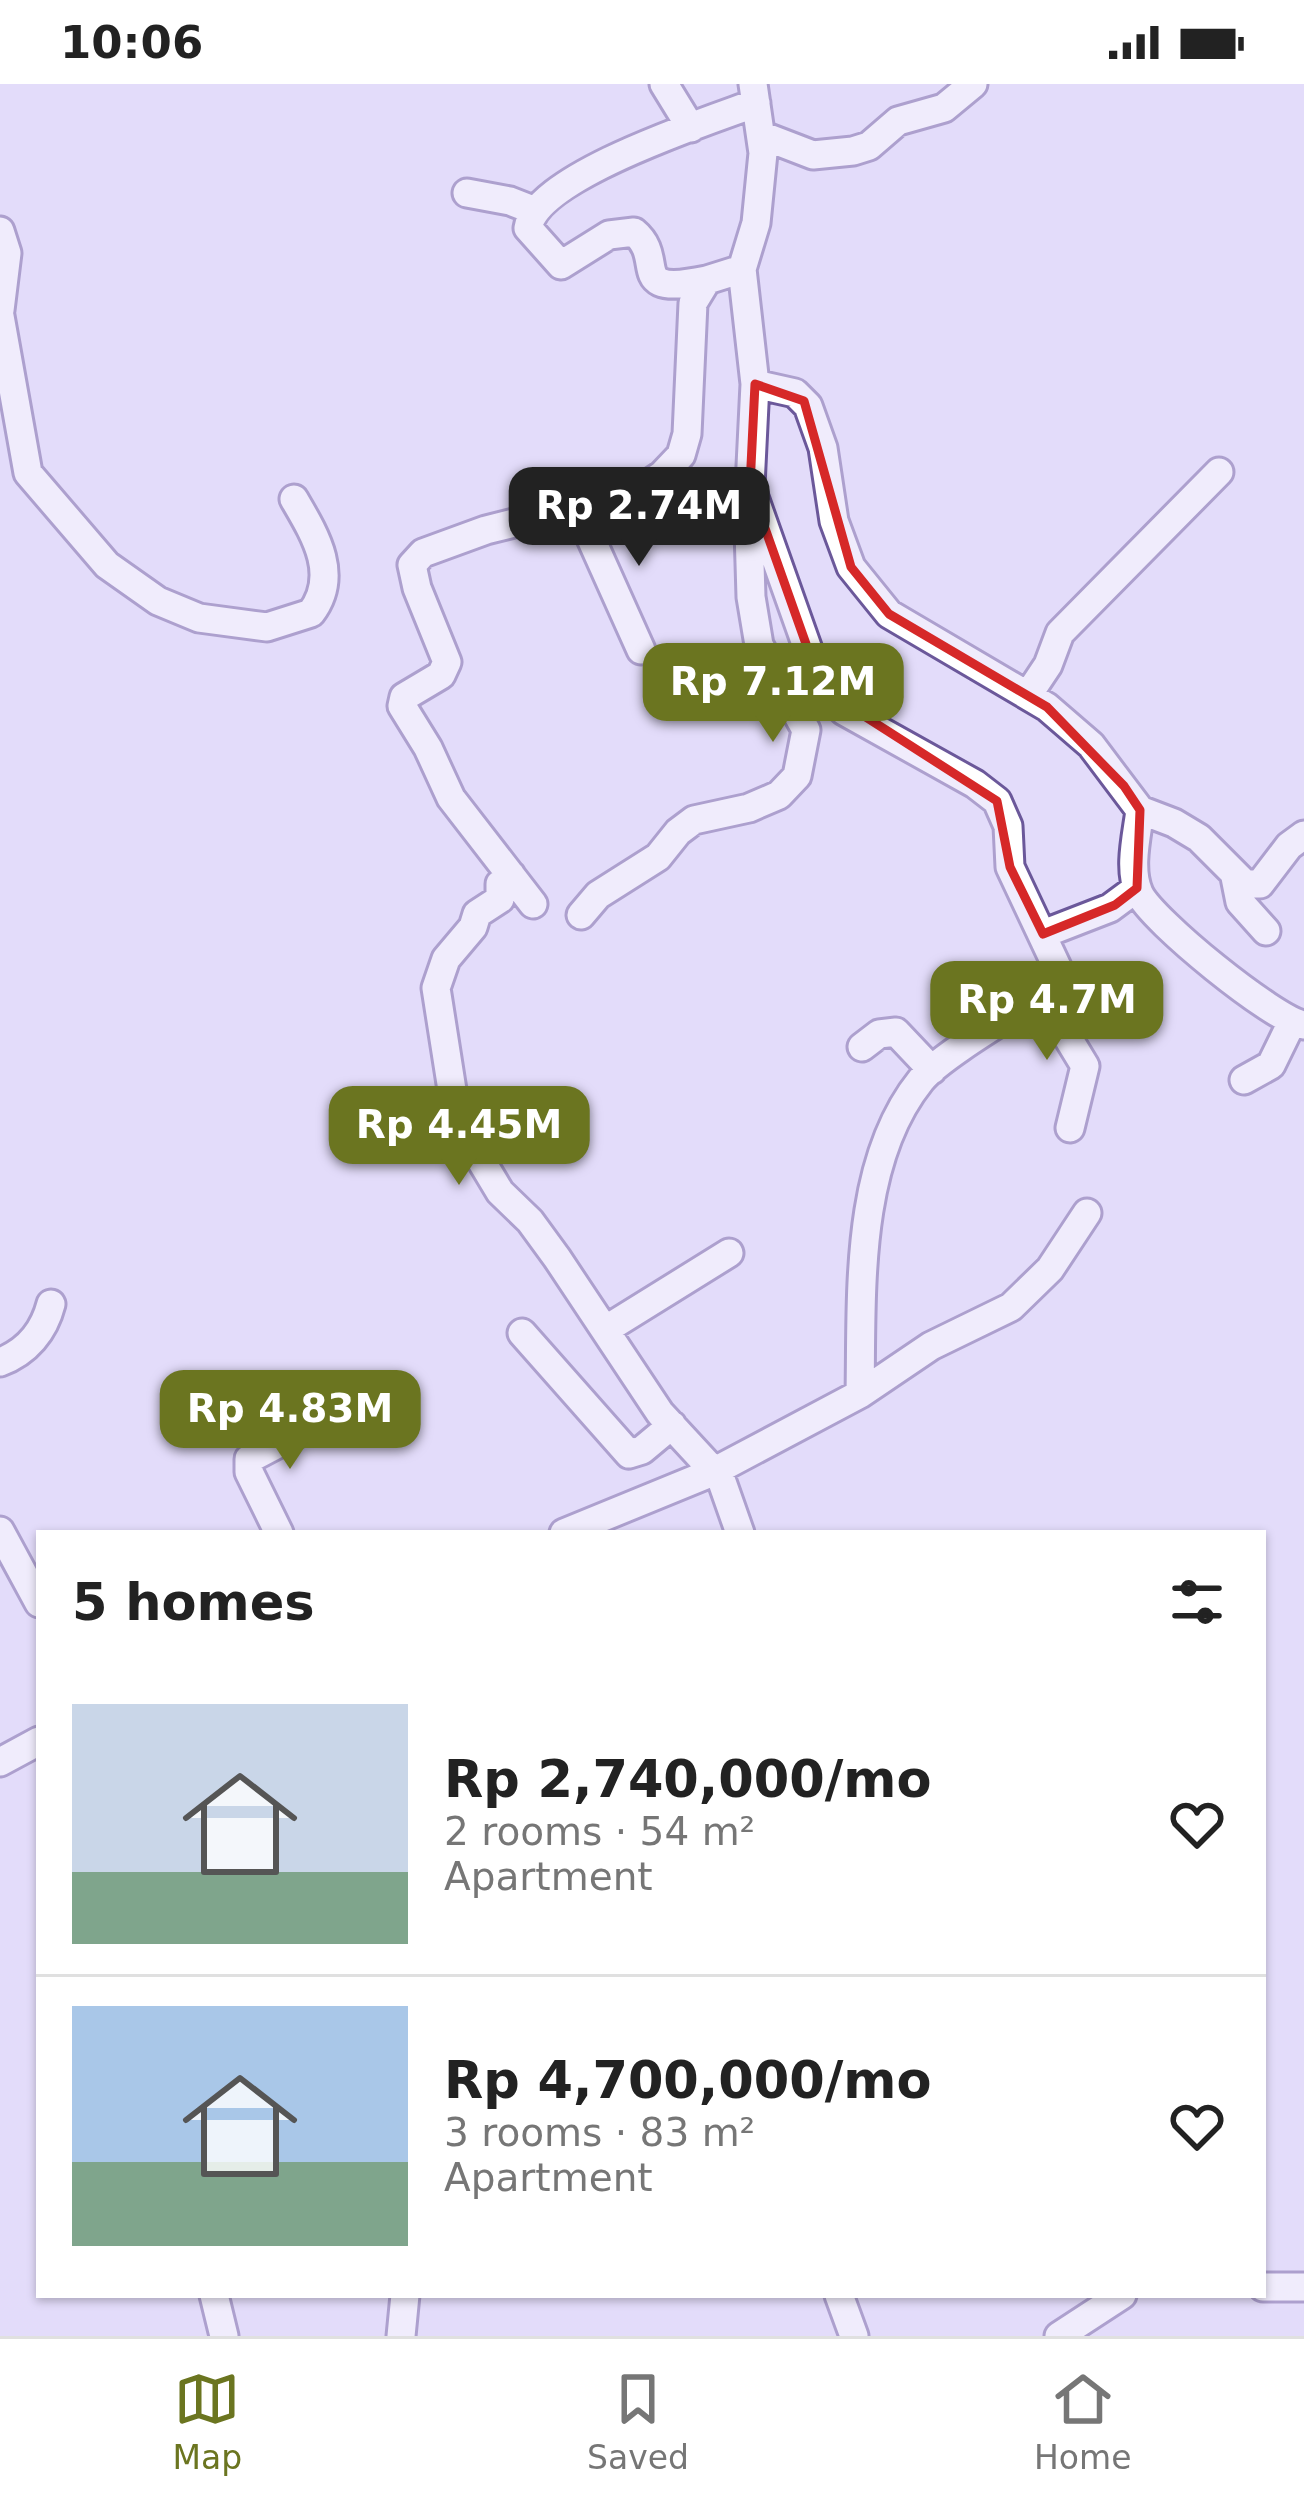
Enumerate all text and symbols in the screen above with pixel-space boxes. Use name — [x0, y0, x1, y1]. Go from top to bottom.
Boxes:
text: 10:06 — [60, 16, 203, 69]
pin: Rp 2.74M — [515, 467, 763, 569]
text: Rp 2.74M — [536, 483, 742, 528]
pin: Rp 7.12M — [649, 643, 897, 745]
text: Rp 7.12M — [670, 659, 876, 704]
pin: Rp 4.7M — [936, 961, 1158, 1063]
text: Rp 4.7M — [957, 977, 1137, 1022]
pin: Rp 4.45M — [335, 1086, 583, 1188]
text: Rp 4.45M — [356, 1102, 562, 1147]
pin: Rp 4.83M — [166, 1370, 414, 1472]
text: Rp 4.83M — [187, 1386, 393, 1431]
icon: filters — [1164, 1569, 1230, 1635]
text: 5 homes — [72, 1573, 315, 1632]
text: Rp 2,740,000/mo — [444, 1750, 932, 1809]
icon: home — [168, 1752, 312, 1896]
icon: heart — [1164, 1791, 1230, 1857]
text: 2 rooms · 54 m² — [444, 1809, 755, 1854]
text: Apartment — [444, 1854, 653, 1899]
text: Rp 4,700,000/mo — [444, 2051, 932, 2110]
icon: home — [168, 2054, 312, 2198]
icon: heart — [1164, 2093, 1230, 2159]
text: 3 rooms · 83 m² — [444, 2110, 755, 2155]
text: Apartment — [444, 2155, 653, 2200]
tab: Map — [172, 2366, 242, 2477]
tab: Saved — [587, 2366, 689, 2477]
tab: Home — [1034, 2366, 1131, 2477]

